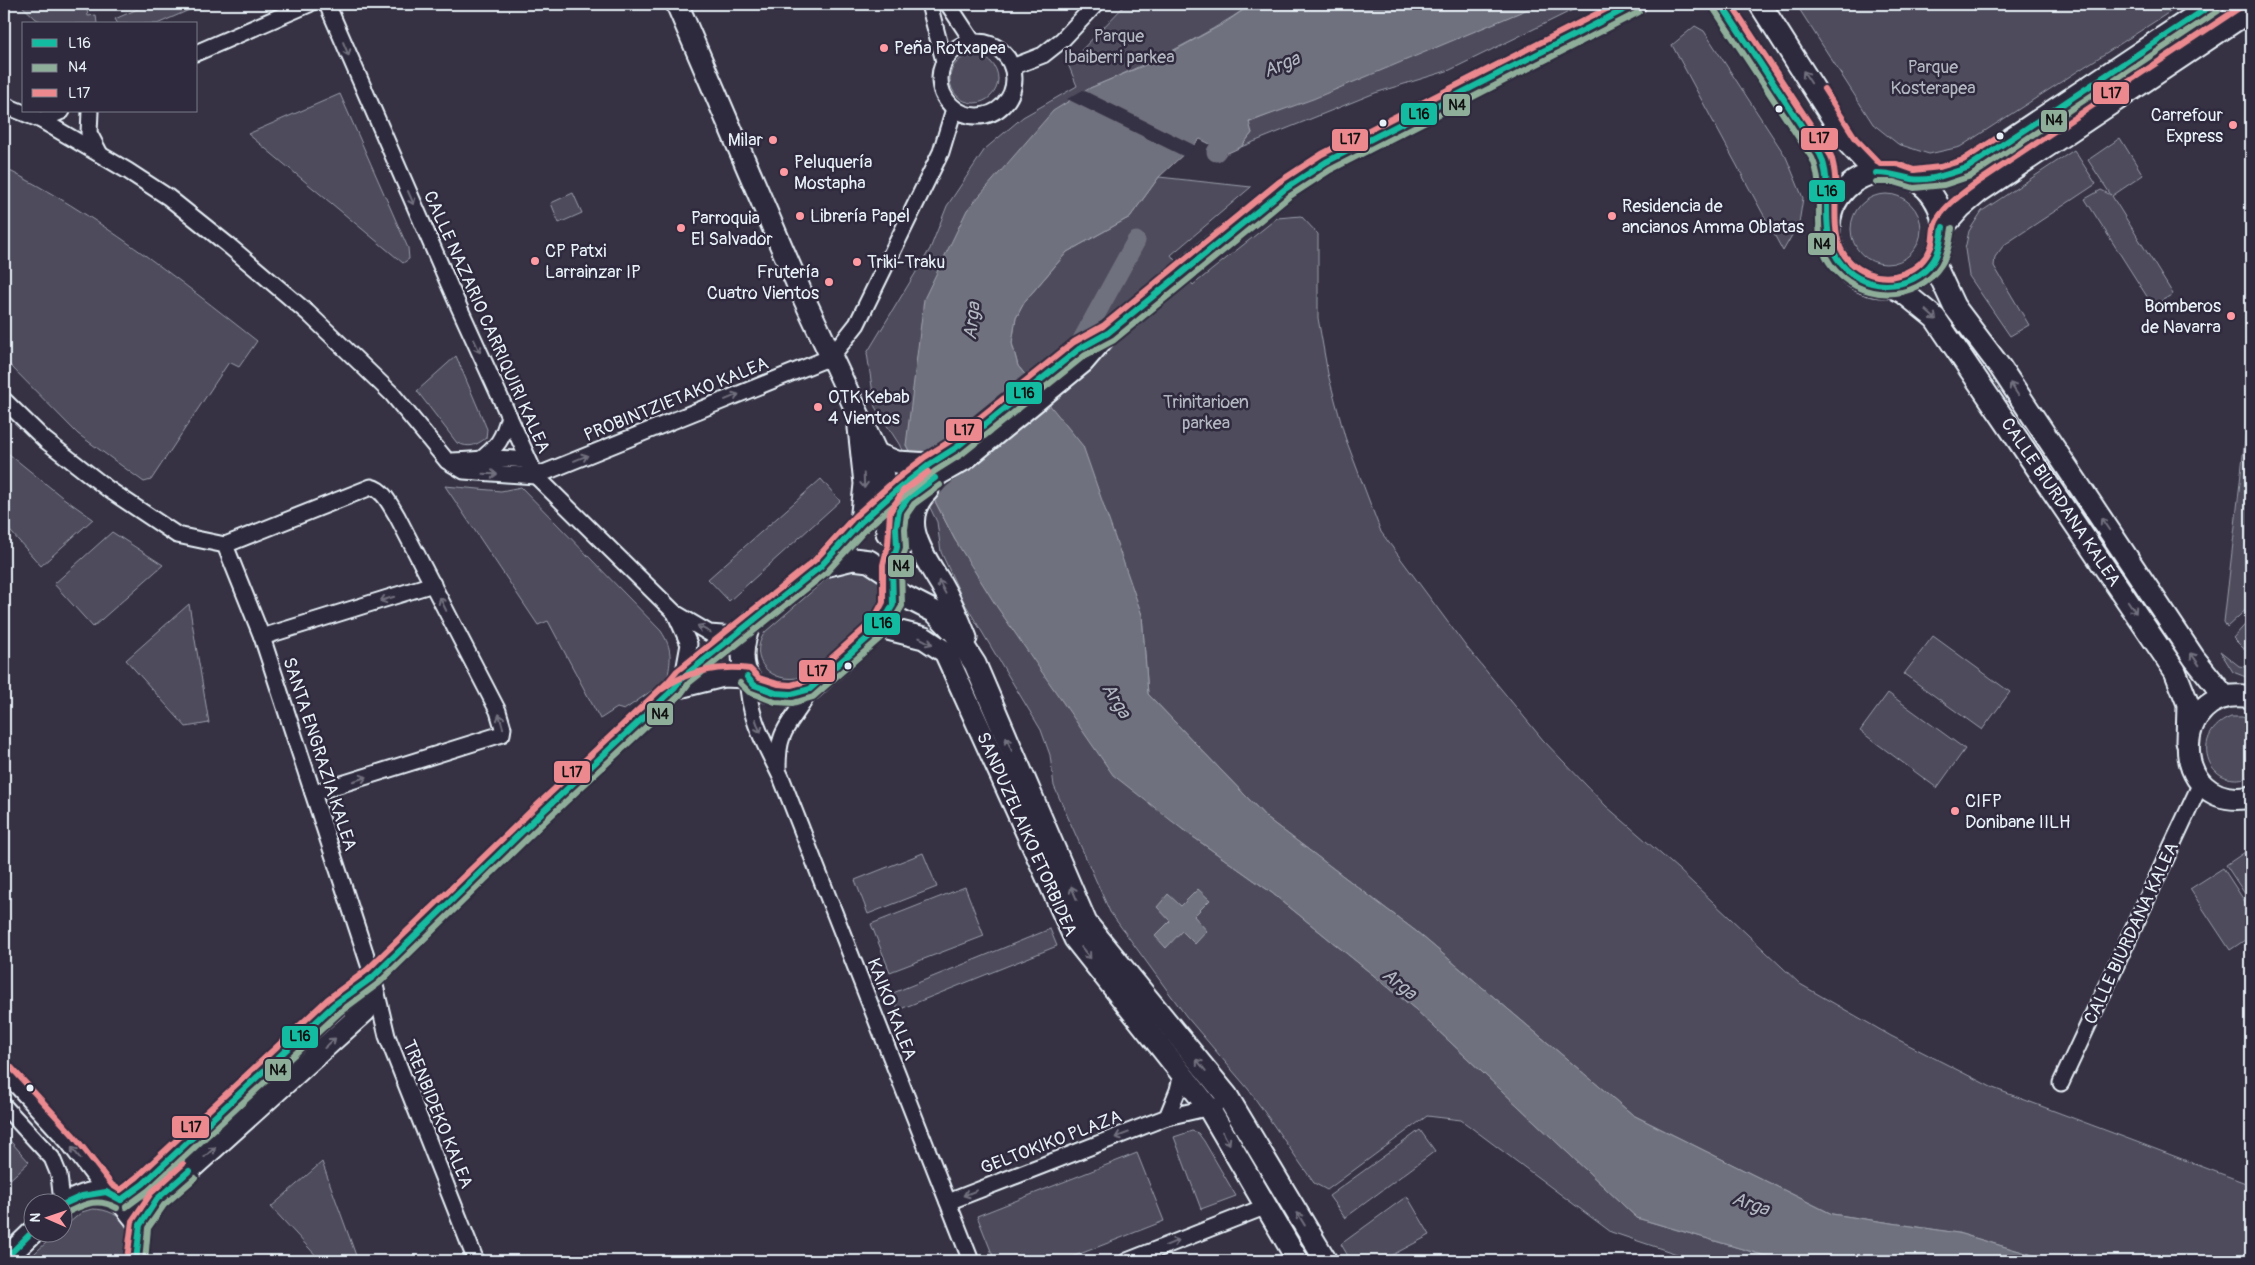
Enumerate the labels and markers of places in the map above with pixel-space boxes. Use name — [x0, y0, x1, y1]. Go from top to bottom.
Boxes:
place label: Peña Rotxapea — [894, 37, 1006, 60]
marker: Peña Rotxapea — [878, 42, 890, 54]
unlabelled marker — [1774, 104, 1784, 114]
place label: Carrefour Express — [2151, 104, 2224, 148]
unlabelled marker — [1378, 118, 1388, 128]
marker: Carrefour Express — [2227, 119, 2239, 131]
place label: Milar — [728, 129, 764, 152]
unlabelled marker — [1995, 131, 2005, 141]
marker: Milar — [767, 134, 779, 146]
place label: Peluquería Mostapha — [794, 151, 872, 195]
marker: Peluquería Mostapha — [778, 166, 790, 178]
place label: Residencia de ancianos Amma Oblatas — [1622, 195, 1804, 239]
place label: Librería Papel — [810, 205, 910, 228]
place label: Parroquia El Salvador — [691, 207, 773, 251]
marker: Librería Papel — [794, 210, 806, 222]
marker: Residencia de ancianos Amma Oblatas — [1606, 210, 1618, 222]
marker: Parroquia El Salvador — [675, 222, 687, 234]
place label: CP Patxi Larrainzar IP — [545, 240, 641, 284]
place label: Triki-Traku — [867, 251, 945, 274]
marker: CP Patxi Larrainzar IP — [529, 255, 541, 267]
marker: Triki-Traku — [851, 256, 863, 268]
place label: Frutería Cuatro Vientos — [707, 261, 819, 305]
marker: Frutería Cuatro Vientos — [823, 276, 835, 288]
place label: Bomberos de Navarra — [2141, 295, 2221, 339]
marker: Bomberos de Navarra — [2225, 310, 2237, 322]
place label: OTK Kebab 4 Vientos — [828, 386, 910, 430]
marker: OTK Kebab 4 Vientos — [812, 401, 824, 413]
unlabelled marker — [843, 661, 853, 671]
place label: CIFP Donibane IILH — [1965, 790, 2071, 834]
marker: CIFP Donibane IILH — [1949, 805, 1961, 817]
unlabelled marker — [25, 1083, 35, 1093]

